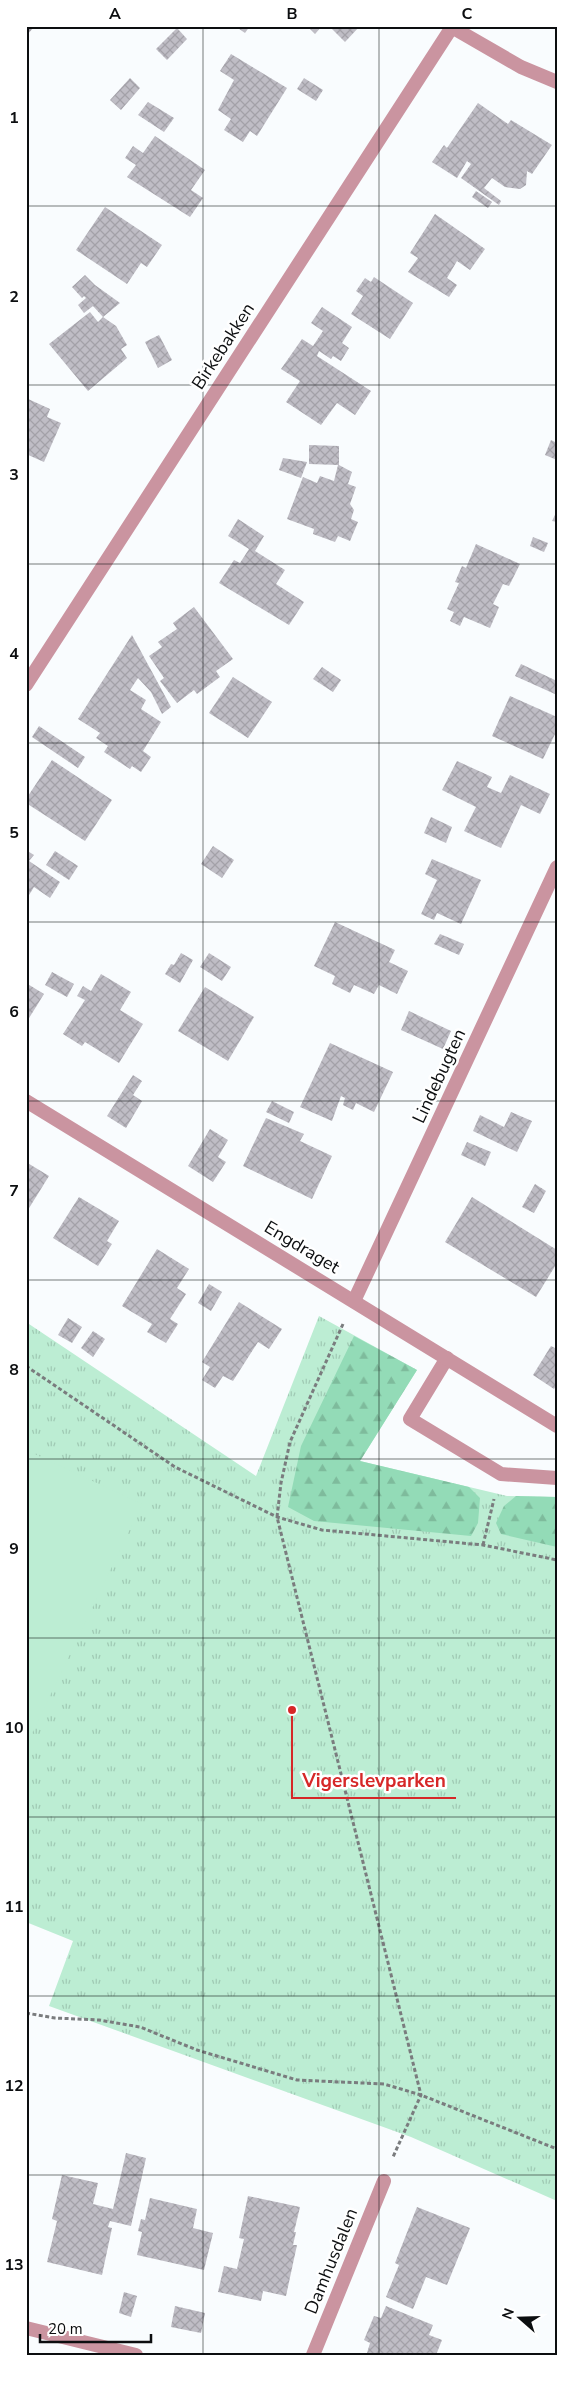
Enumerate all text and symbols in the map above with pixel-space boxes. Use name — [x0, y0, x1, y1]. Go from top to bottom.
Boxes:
text: A — [109, 3, 121, 25]
text: B — [286, 3, 298, 25]
text: C — [462, 3, 473, 25]
text: 1 — [9, 107, 19, 129]
text: 2 — [9, 286, 19, 308]
street label: Birkebakken — [186, 298, 260, 394]
text: 3 — [9, 464, 19, 486]
text: 4 — [9, 643, 19, 665]
text: 5 — [9, 822, 19, 844]
text: 6 — [9, 1001, 19, 1023]
street label: Lindebugten — [407, 1025, 471, 1127]
text: 7 — [9, 1180, 19, 1202]
street label: Engdraget — [260, 1215, 345, 1279]
text: 8 — [9, 1359, 19, 1381]
text: 9 — [9, 1538, 19, 1560]
text: 10 — [4, 1717, 24, 1739]
callout: Vigerslevparken — [292, 1764, 456, 1798]
text: Vigerslevparken — [301, 1768, 446, 1794]
text: 11 — [4, 1896, 24, 1918]
text: 12 — [4, 2075, 24, 2097]
street label: Damhusdalen — [299, 2204, 363, 2318]
text: 13 — [4, 2254, 24, 2276]
north arrow — [496, 2294, 546, 2344]
text: N — [498, 2306, 519, 2322]
scale bar — [40, 2311, 151, 2343]
text: 20 m — [48, 2319, 83, 2339]

